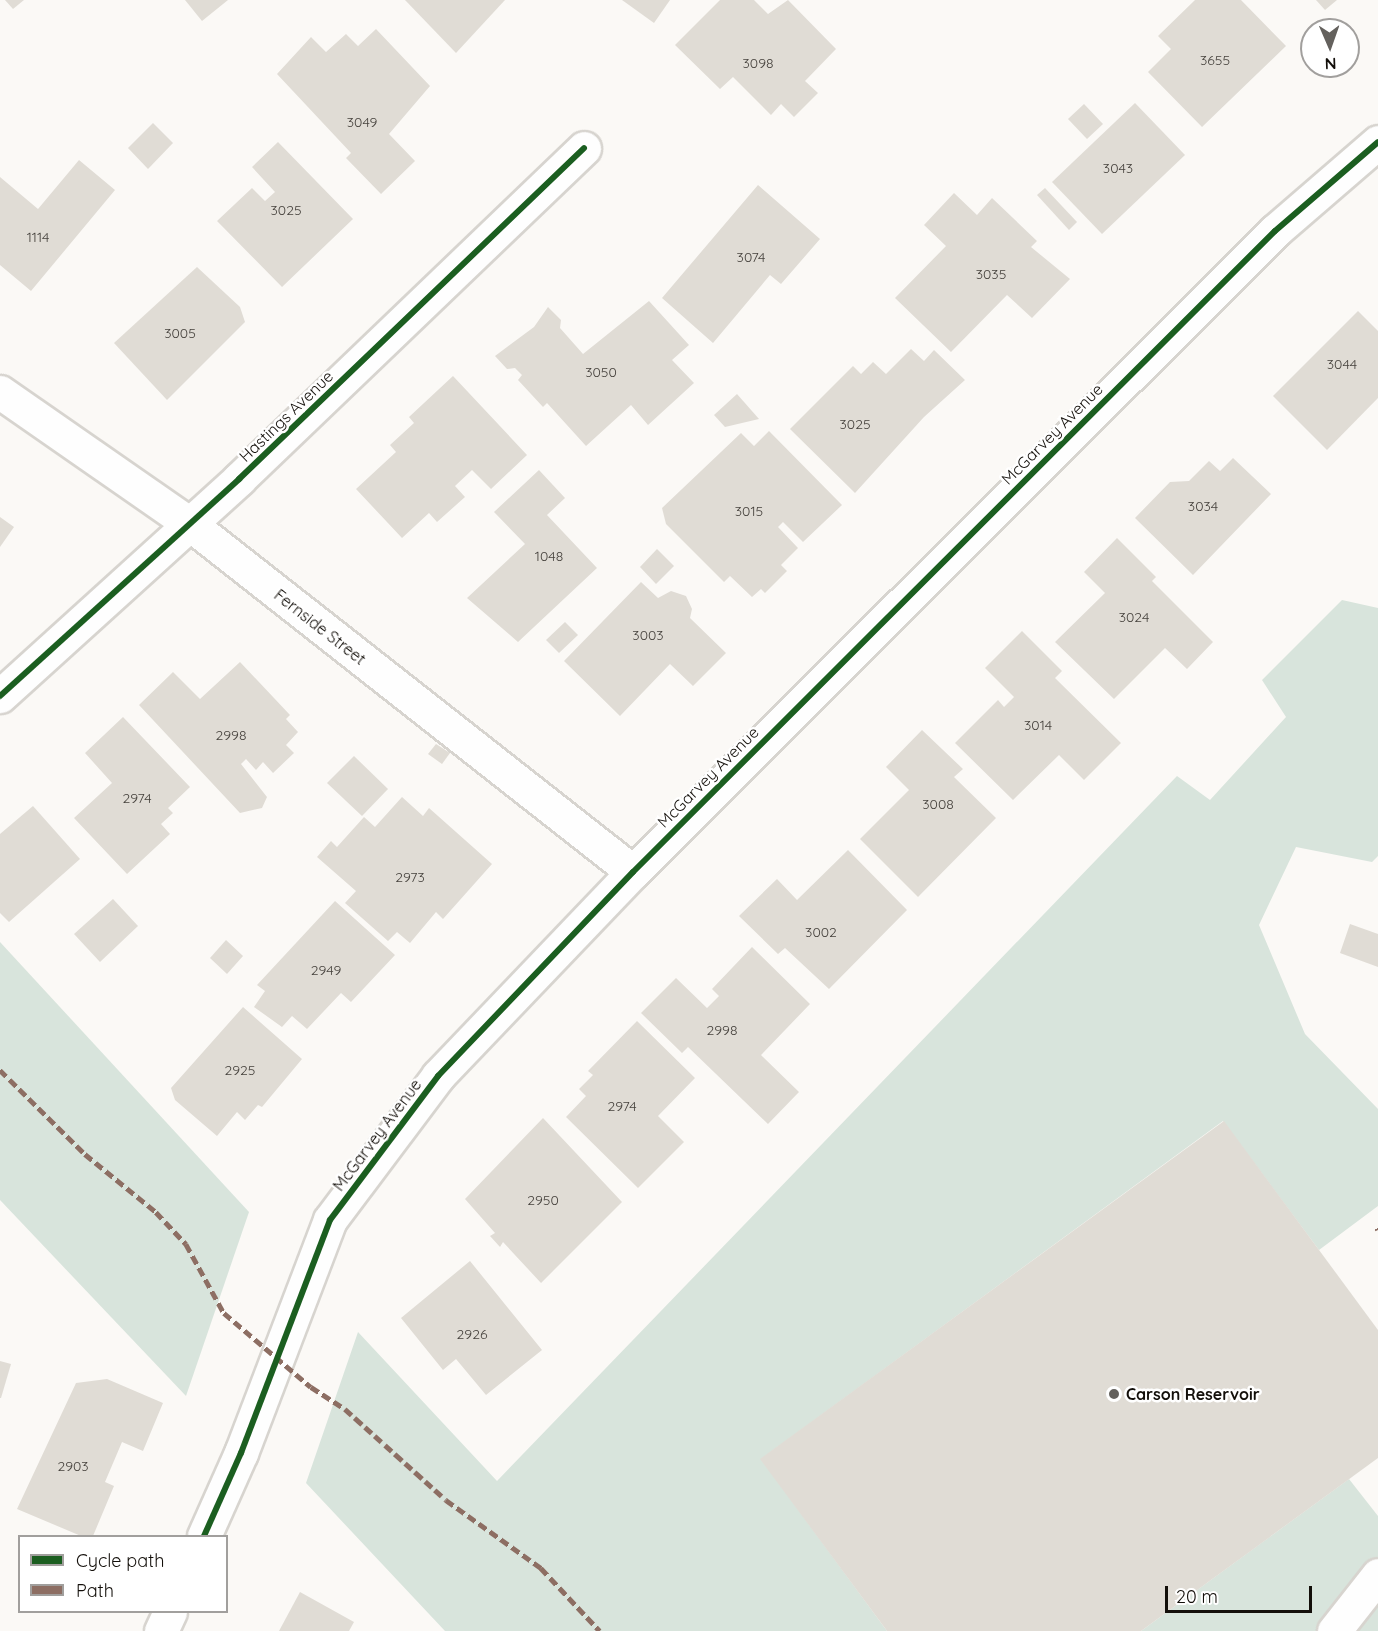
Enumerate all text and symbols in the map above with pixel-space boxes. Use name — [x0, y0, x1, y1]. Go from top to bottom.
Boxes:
north arrow — [1300, 18, 1360, 78]
house number: 3655 — [1200, 52, 1230, 68]
text: N — [1324, 54, 1337, 74]
house number: 3098 — [742, 55, 774, 71]
house number: 3049 — [347, 114, 377, 130]
house number: 3043 — [1103, 160, 1133, 176]
house number: 3025 — [270, 202, 302, 218]
house number: 1114 — [27, 229, 49, 245]
house number: 3074 — [737, 249, 765, 265]
house number: 3035 — [976, 266, 1006, 282]
house number: 3005 — [164, 325, 196, 341]
house number: 3044 — [1327, 356, 1357, 372]
house number: 3050 — [585, 364, 617, 380]
street label: Hastings Avenue — [235, 366, 337, 466]
street label: McGarvey Avenue — [997, 379, 1107, 489]
house number: 3025 — [839, 416, 871, 432]
house number: 3034 — [1188, 498, 1218, 514]
house number: 3015 — [735, 503, 763, 519]
house number: 1048 — [535, 548, 563, 564]
street label: Fernside Street — [270, 585, 370, 669]
house number: 3024 — [1119, 609, 1149, 625]
house number: 3003 — [632, 627, 664, 643]
house number: 3014 — [1024, 717, 1052, 733]
street label: McGarvey Avenue — [653, 722, 763, 832]
house number: 2998 — [216, 727, 246, 743]
house number: 2974 — [122, 790, 152, 806]
house number: 3008 — [922, 796, 954, 812]
house number: 2973 — [395, 869, 425, 885]
house number: 3002 — [805, 924, 837, 940]
house number: 2949 — [311, 962, 341, 978]
house number: 2998 — [707, 1022, 737, 1038]
house number: 2925 — [225, 1062, 255, 1078]
street label: McGarvey Avenue — [329, 1075, 425, 1195]
house number: 2974 — [607, 1098, 637, 1114]
house number: 2950 — [527, 1192, 559, 1208]
house number: 2926 — [457, 1326, 487, 1342]
place label: Carson Reservoir — [1126, 1384, 1260, 1404]
marker: Carson Reservoir — [1107, 1387, 1121, 1401]
house number: 2903 — [57, 1458, 89, 1474]
legend — [18, 1535, 228, 1613]
text: Cycle path — [76, 1549, 164, 1572]
scale bar — [1168, 1574, 1315, 1612]
text: Path — [76, 1579, 114, 1602]
text: 20 m — [1176, 1585, 1218, 1608]

